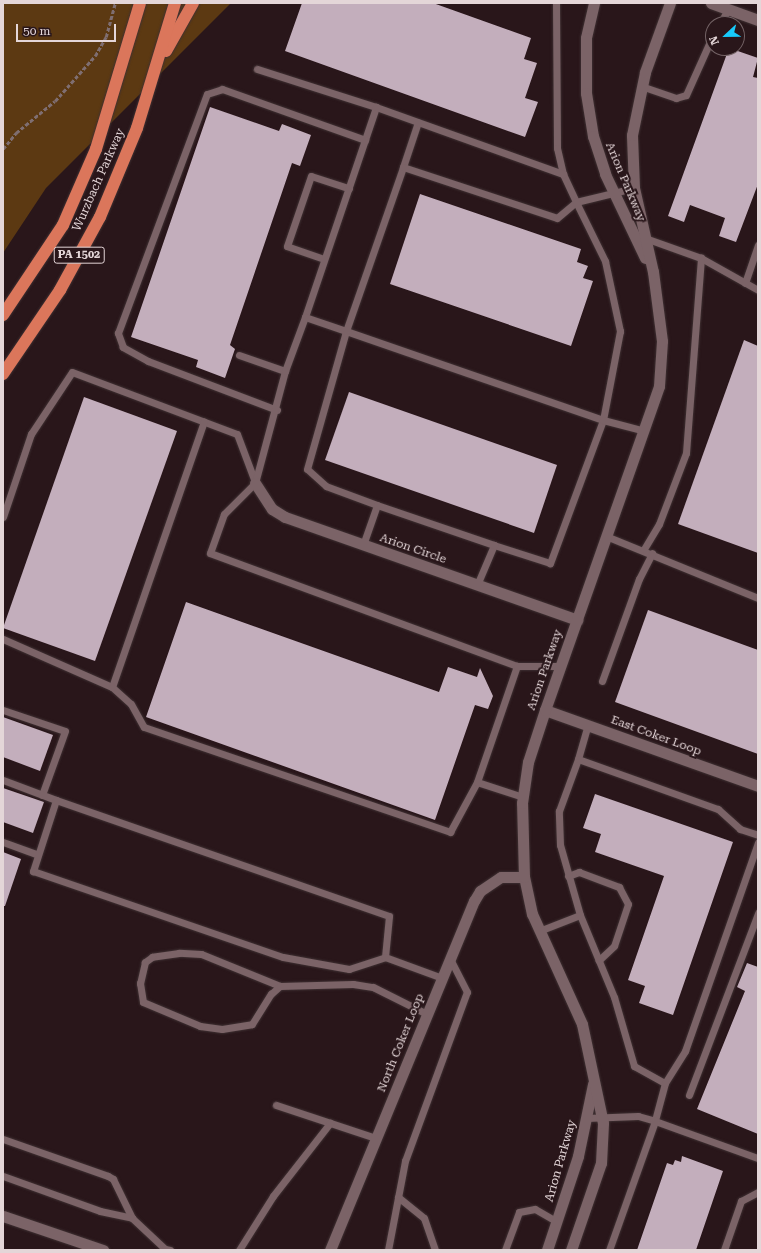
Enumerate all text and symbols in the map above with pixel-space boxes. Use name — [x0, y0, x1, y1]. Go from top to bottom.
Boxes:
scale bar — [18, 16, 118, 42]
north arrow — [705, 16, 745, 56]
text: 50 m — [23, 24, 50, 38]
text: N — [707, 34, 722, 47]
street label: Wurzbach Parkway — [70, 126, 128, 234]
street label: Arion Parkway — [602, 140, 648, 224]
road number: PA 1502 — [53, 246, 105, 264]
street label: Arion Circle — [378, 531, 448, 567]
street label: Arion Parkway — [524, 628, 566, 712]
street label: East Coker Loop — [609, 713, 703, 759]
street label: North Coker Loop — [375, 992, 427, 1094]
street label: Arion Parkway — [542, 1118, 580, 1204]

